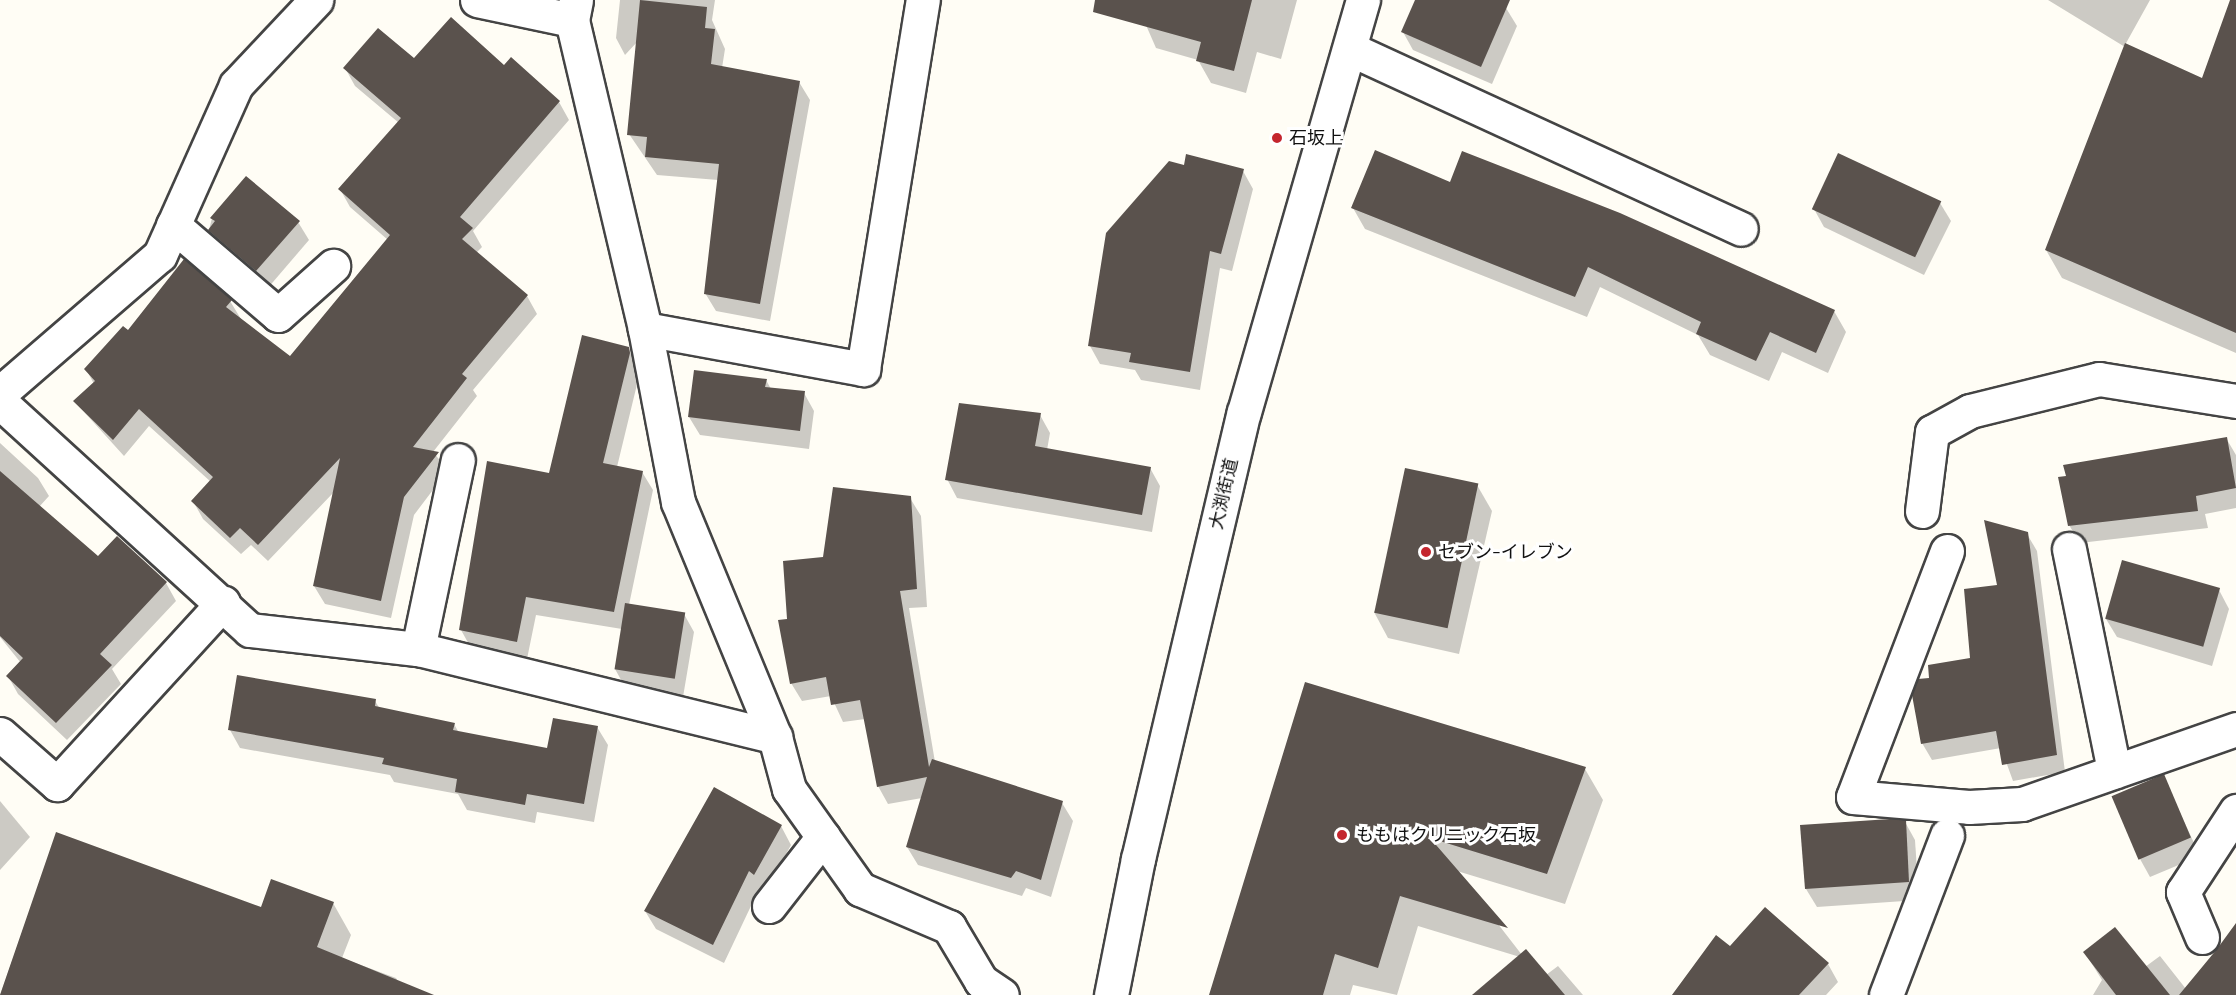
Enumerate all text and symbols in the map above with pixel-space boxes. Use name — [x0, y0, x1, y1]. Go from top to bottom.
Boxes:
place label: 石坂上 — [1289, 127, 1343, 149]
marker: 石坂上 — [1270, 131, 1284, 145]
street label: 大渕街道 — [1205, 456, 1243, 532]
place label: セブン-イレブン — [1438, 541, 1573, 563]
marker: セブン-イレブン — [1419, 545, 1433, 559]
place label: ももはクリニック石坂 — [1356, 824, 1536, 846]
marker: ももはクリニック石坂 — [1333, 826, 1351, 844]

